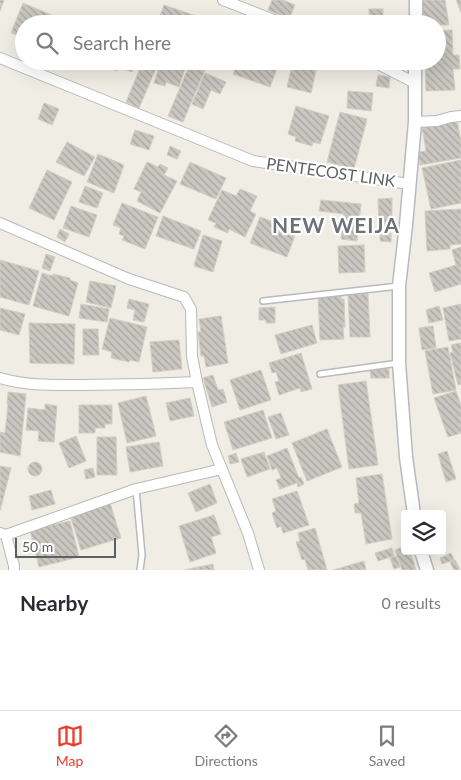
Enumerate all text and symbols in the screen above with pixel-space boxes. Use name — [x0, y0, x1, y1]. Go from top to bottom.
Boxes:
search box — [15, 15, 446, 70]
icon: search — [33, 29, 61, 57]
text: Search here — [73, 31, 171, 54]
street label: PENTECOST LINK — [265, 153, 397, 190]
district label: NEW WEIJA — [272, 212, 400, 237]
map controls — [401, 510, 446, 555]
button: layers — [401, 510, 446, 555]
scale bar — [15, 535, 116, 558]
text: 50 m — [22, 538, 53, 555]
text: Nearby — [20, 590, 88, 615]
text: 0 results — [381, 593, 441, 612]
tab: Map — [56, 722, 84, 769]
tab: Directions — [195, 722, 258, 769]
tab: Saved — [369, 722, 405, 769]

